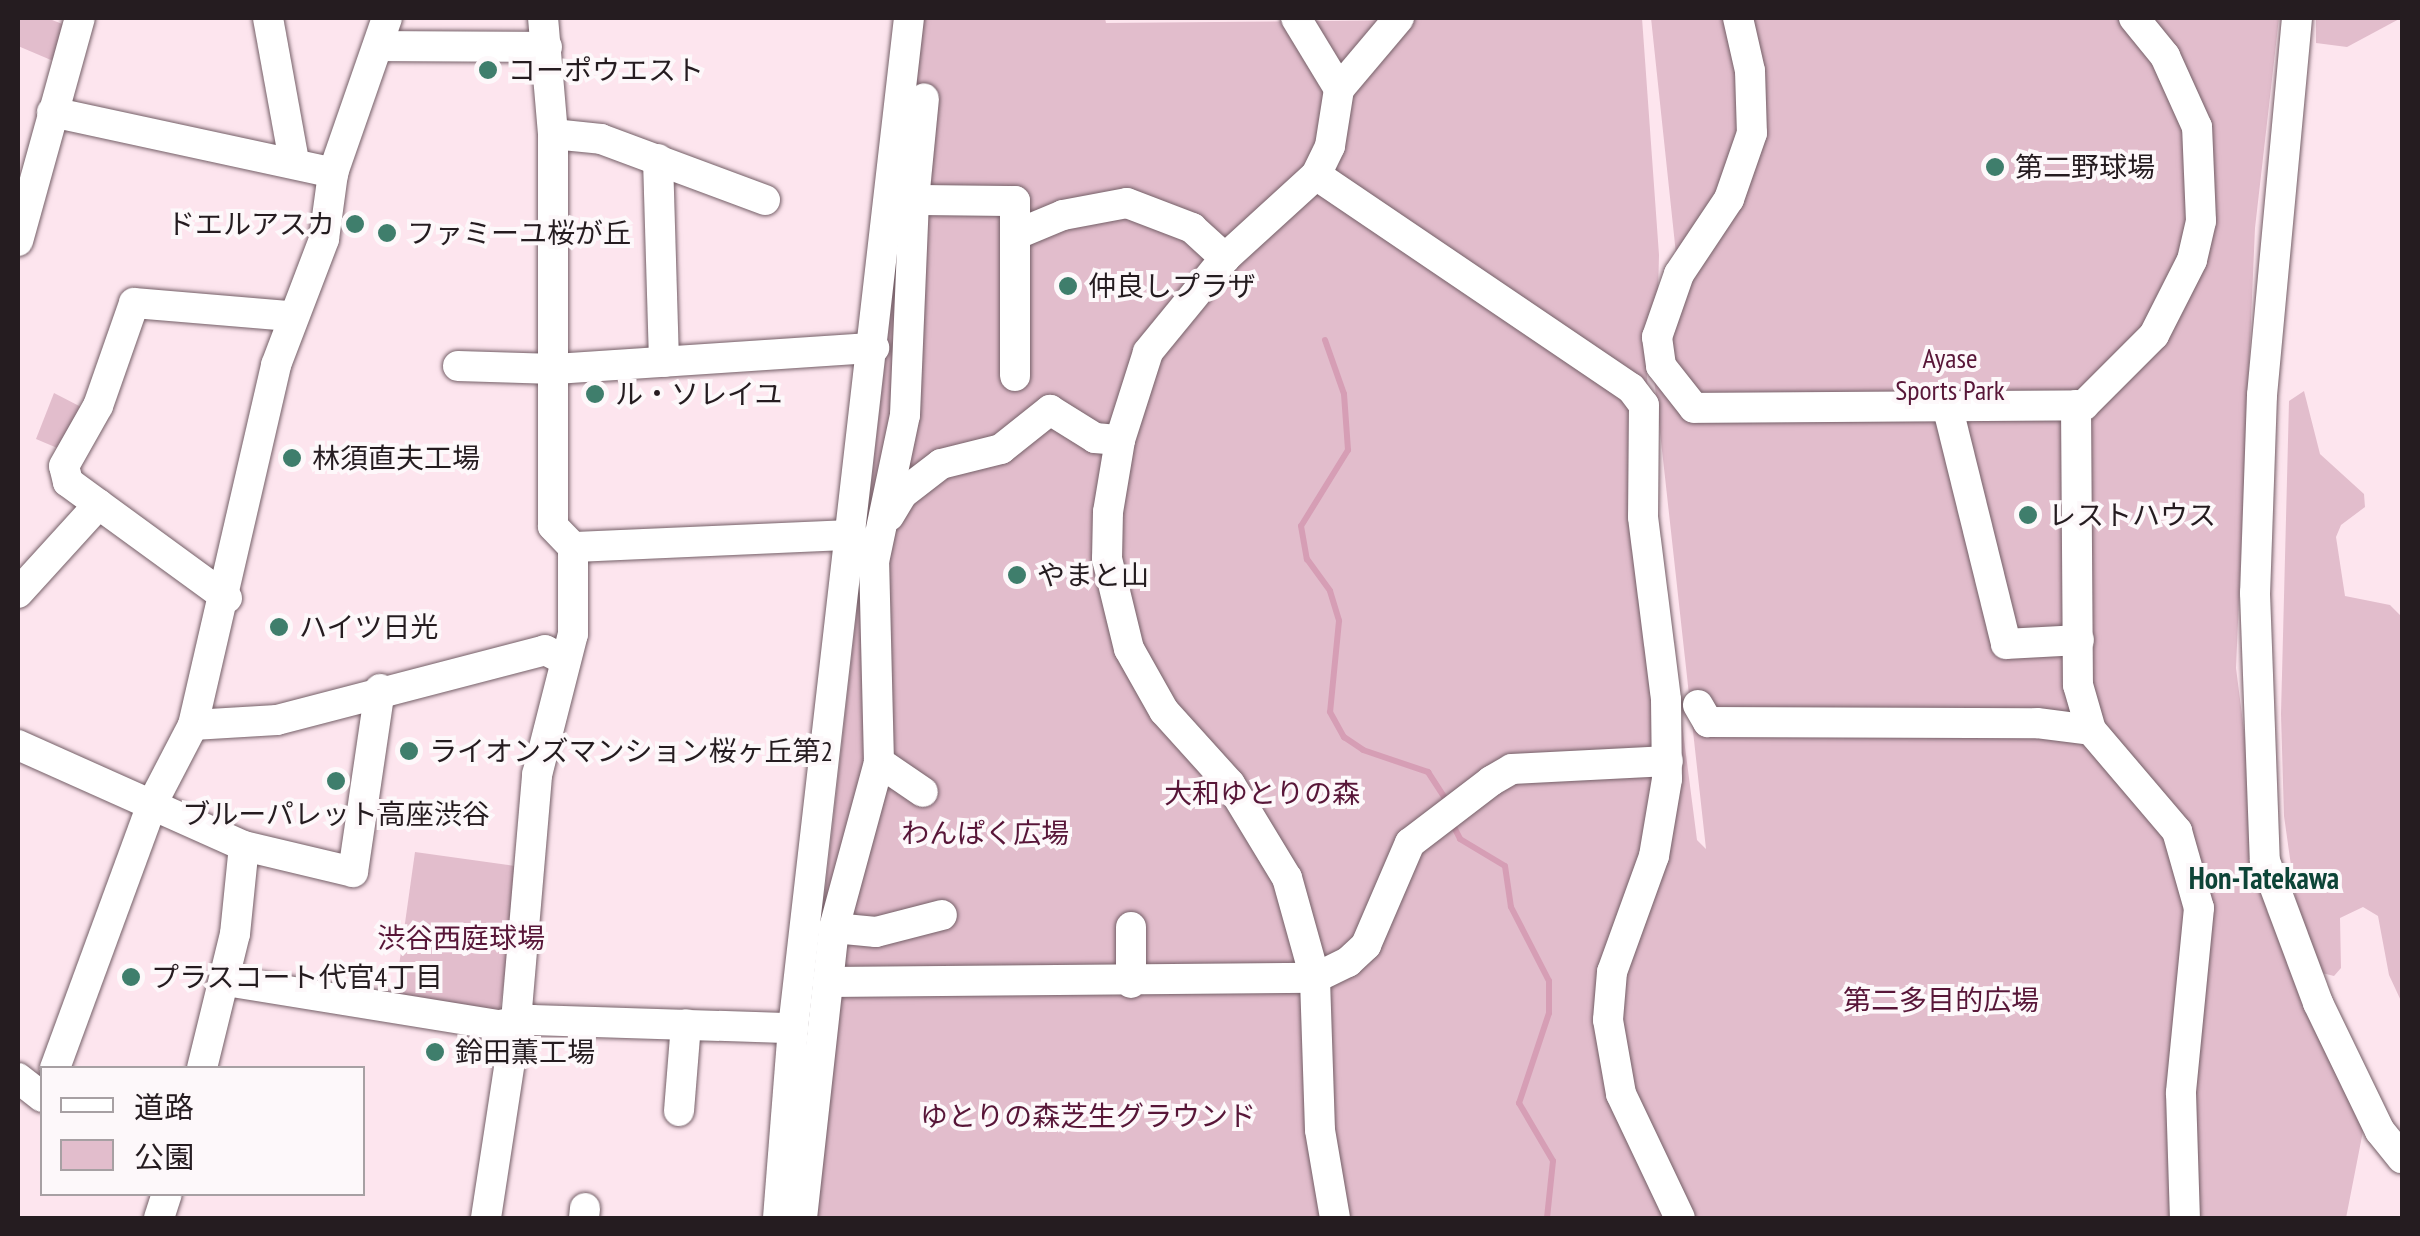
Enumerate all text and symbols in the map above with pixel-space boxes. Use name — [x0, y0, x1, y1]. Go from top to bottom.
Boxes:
place label: コーポウエスト — [508, 53, 704, 87]
marker: コーポウエスト — [477, 59, 499, 81]
place label: 第二野球場 — [2015, 150, 2155, 184]
marker: 第二野球場 — [1984, 156, 2006, 178]
place label: ドエルアスカ — [167, 207, 335, 241]
marker: ドエルアスカ — [344, 213, 366, 235]
place label: ファミーユ桜が丘 — [407, 216, 631, 250]
marker: ファミーユ桜が丘 — [376, 222, 398, 244]
place label: 仲良しプラザ — [1088, 269, 1256, 303]
marker: 仲良しプラザ — [1057, 275, 1079, 297]
park label: Ayase Sports Park — [1895, 341, 2005, 407]
place label: ル・ソレイユ — [615, 377, 783, 411]
marker: ル・ソレイユ — [584, 383, 606, 405]
place label: 林須直夫工場 — [312, 441, 480, 475]
marker: 林須直夫工場 — [281, 447, 303, 469]
place label: レストハウス — [2048, 498, 2216, 532]
marker: レストハウス — [2017, 504, 2039, 526]
place label: やまと山 — [1037, 558, 1149, 592]
marker: やまと山 — [1006, 564, 1028, 586]
place label: ハイツ日光 — [299, 610, 439, 644]
marker: ハイツ日光 — [268, 616, 290, 638]
place label: ライオンズマンション桜ヶ丘第2 — [429, 734, 834, 768]
marker: ライオンズマンション桜ヶ丘第2 — [398, 740, 420, 762]
marker: ブルーパレット高座渋谷 — [325, 770, 347, 792]
park label: 大和ゆとりの森 — [1164, 776, 1360, 810]
place label: ブルーパレット高座渋谷 — [182, 797, 490, 831]
park label: わんぱく広場 — [901, 816, 1069, 850]
district label: Hon-Tatekawa — [2189, 860, 2339, 896]
park label: 渋谷西庭球場 — [377, 921, 545, 955]
place label: プラスコート代官4丁目 — [151, 960, 444, 994]
marker: プラスコート代官4丁目 — [120, 966, 142, 988]
park label: 第二多目的広場 — [1843, 983, 2039, 1017]
place label: 鈴田薫工場 — [455, 1035, 595, 1069]
marker: 鈴田薫工場 — [424, 1041, 446, 1063]
legend — [40, 1066, 365, 1196]
text: 道路 — [134, 1087, 194, 1126]
park label: ゆとりの森芝生グラウンド — [920, 1099, 1256, 1133]
text: 公園 — [134, 1137, 194, 1176]

